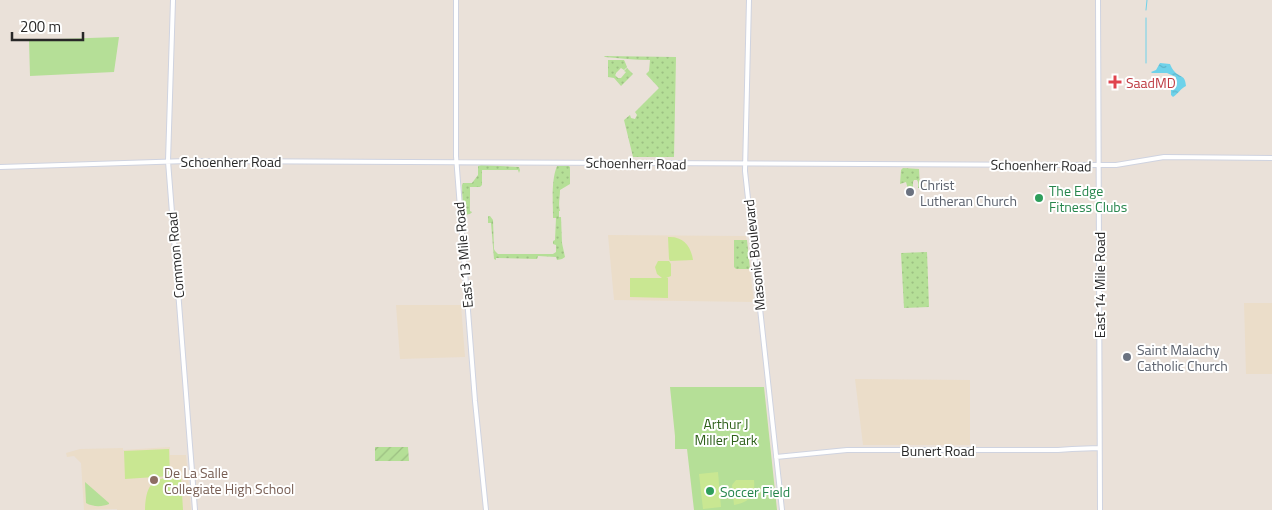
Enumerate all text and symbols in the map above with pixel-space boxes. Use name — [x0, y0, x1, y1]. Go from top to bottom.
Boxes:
scale bar — [12, 10, 84, 42]
text: 200 m — [20, 15, 61, 38]
place label: SaadMD — [1126, 72, 1176, 93]
marker: SaadMD — [1108, 75, 1122, 89]
street label: Schoenherr Road — [181, 151, 281, 172]
street label: Schoenherr Road — [585, 152, 687, 174]
street label: Schoenherr Road — [990, 154, 1092, 176]
place label: Christ Lutheran Church — [920, 174, 1017, 211]
place label: The Edge Fitness Clubs — [1049, 180, 1127, 217]
marker: Christ Lutheran Church — [904, 186, 916, 198]
marker: The Edge Fitness Clubs — [1033, 192, 1045, 204]
street label: Masonic Boulevard — [738, 198, 770, 312]
street label: East 13 Mile Road — [448, 201, 478, 309]
street label: Common Road — [161, 211, 189, 299]
street label: East 14 Mile Road — [1089, 232, 1110, 338]
place label: Saint Malachy Catholic Church — [1137, 339, 1228, 376]
marker: Saint Malachy Catholic Church — [1121, 351, 1133, 363]
park label: Arthur J Miller Park — [694, 413, 758, 450]
street label: Bunert Road — [901, 440, 975, 461]
place label: De La Salle Collegiate High School — [164, 462, 294, 499]
marker: De La Salle Collegiate High School — [148, 474, 160, 486]
place label: Soccer Field — [720, 481, 790, 502]
marker: Soccer Field — [704, 485, 716, 497]

